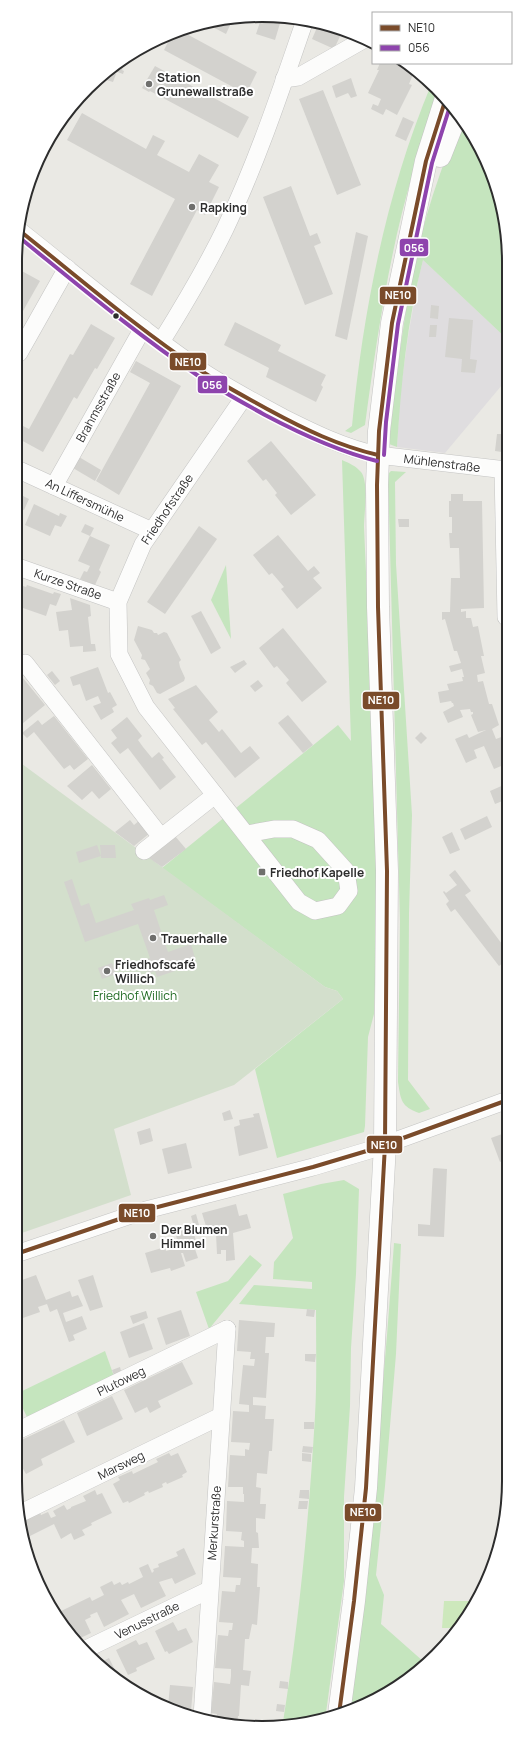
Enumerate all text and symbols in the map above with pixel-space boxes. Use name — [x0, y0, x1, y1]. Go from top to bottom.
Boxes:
legend — [372, 12, 512, 64]
text: NE10 — [408, 19, 435, 36]
text: 056 — [408, 39, 430, 56]
place label: Station Grunewallstraße — [157, 69, 253, 100]
marker: Station Grunewallstraße — [144, 79, 154, 89]
place label: Rapking — [200, 199, 247, 216]
marker: Rapking — [187, 202, 197, 212]
line badge: 056 — [399, 238, 429, 257]
text: 056 — [404, 240, 424, 255]
line badge: NE10 — [379, 286, 417, 305]
text: NE10 — [385, 287, 411, 302]
unlabelled marker — [111, 311, 121, 321]
line badge: NE10 — [169, 352, 207, 371]
text: NE10 — [175, 354, 201, 369]
street label: Brahmsstraße — [72, 369, 124, 445]
line badge: 056 — [197, 375, 228, 394]
text: 056 — [202, 377, 222, 392]
street label: Mühlenstraße — [403, 450, 481, 476]
street label: Friedhofstraße — [137, 470, 197, 548]
street label: An Liffersmühle — [43, 474, 127, 526]
street label: Kurze Straße — [32, 564, 104, 604]
line badge: NE10 — [362, 691, 400, 710]
text: NE10 — [368, 692, 394, 707]
place label: Friedhof Kapelle — [270, 864, 364, 881]
marker: Friedhof Kapelle — [257, 867, 267, 877]
place label: Trauerhalle — [161, 930, 227, 947]
marker: Trauerhalle — [148, 933, 158, 943]
place label: Friedhofscafé Willich — [115, 956, 196, 987]
marker: Friedhofscafé Willich — [102, 966, 112, 976]
park label: Friedhof Willich — [93, 987, 177, 1004]
line badge: NE10 — [366, 1135, 403, 1154]
text: NE10 — [371, 1137, 397, 1152]
line badge: NE10 — [118, 1203, 156, 1223]
text: NE10 — [124, 1205, 150, 1220]
place label: Der Blumen Himmel — [161, 1221, 228, 1252]
marker: Der Blumen Himmel — [148, 1231, 158, 1241]
street label: Plutoweg — [94, 1362, 148, 1400]
street label: Marsweg — [95, 1446, 147, 1484]
street label: Merkurstraße — [203, 1485, 225, 1561]
line badge: NE10 — [344, 1503, 382, 1522]
text: NE10 — [350, 1504, 376, 1519]
street label: Venusstraße — [112, 1597, 182, 1643]

